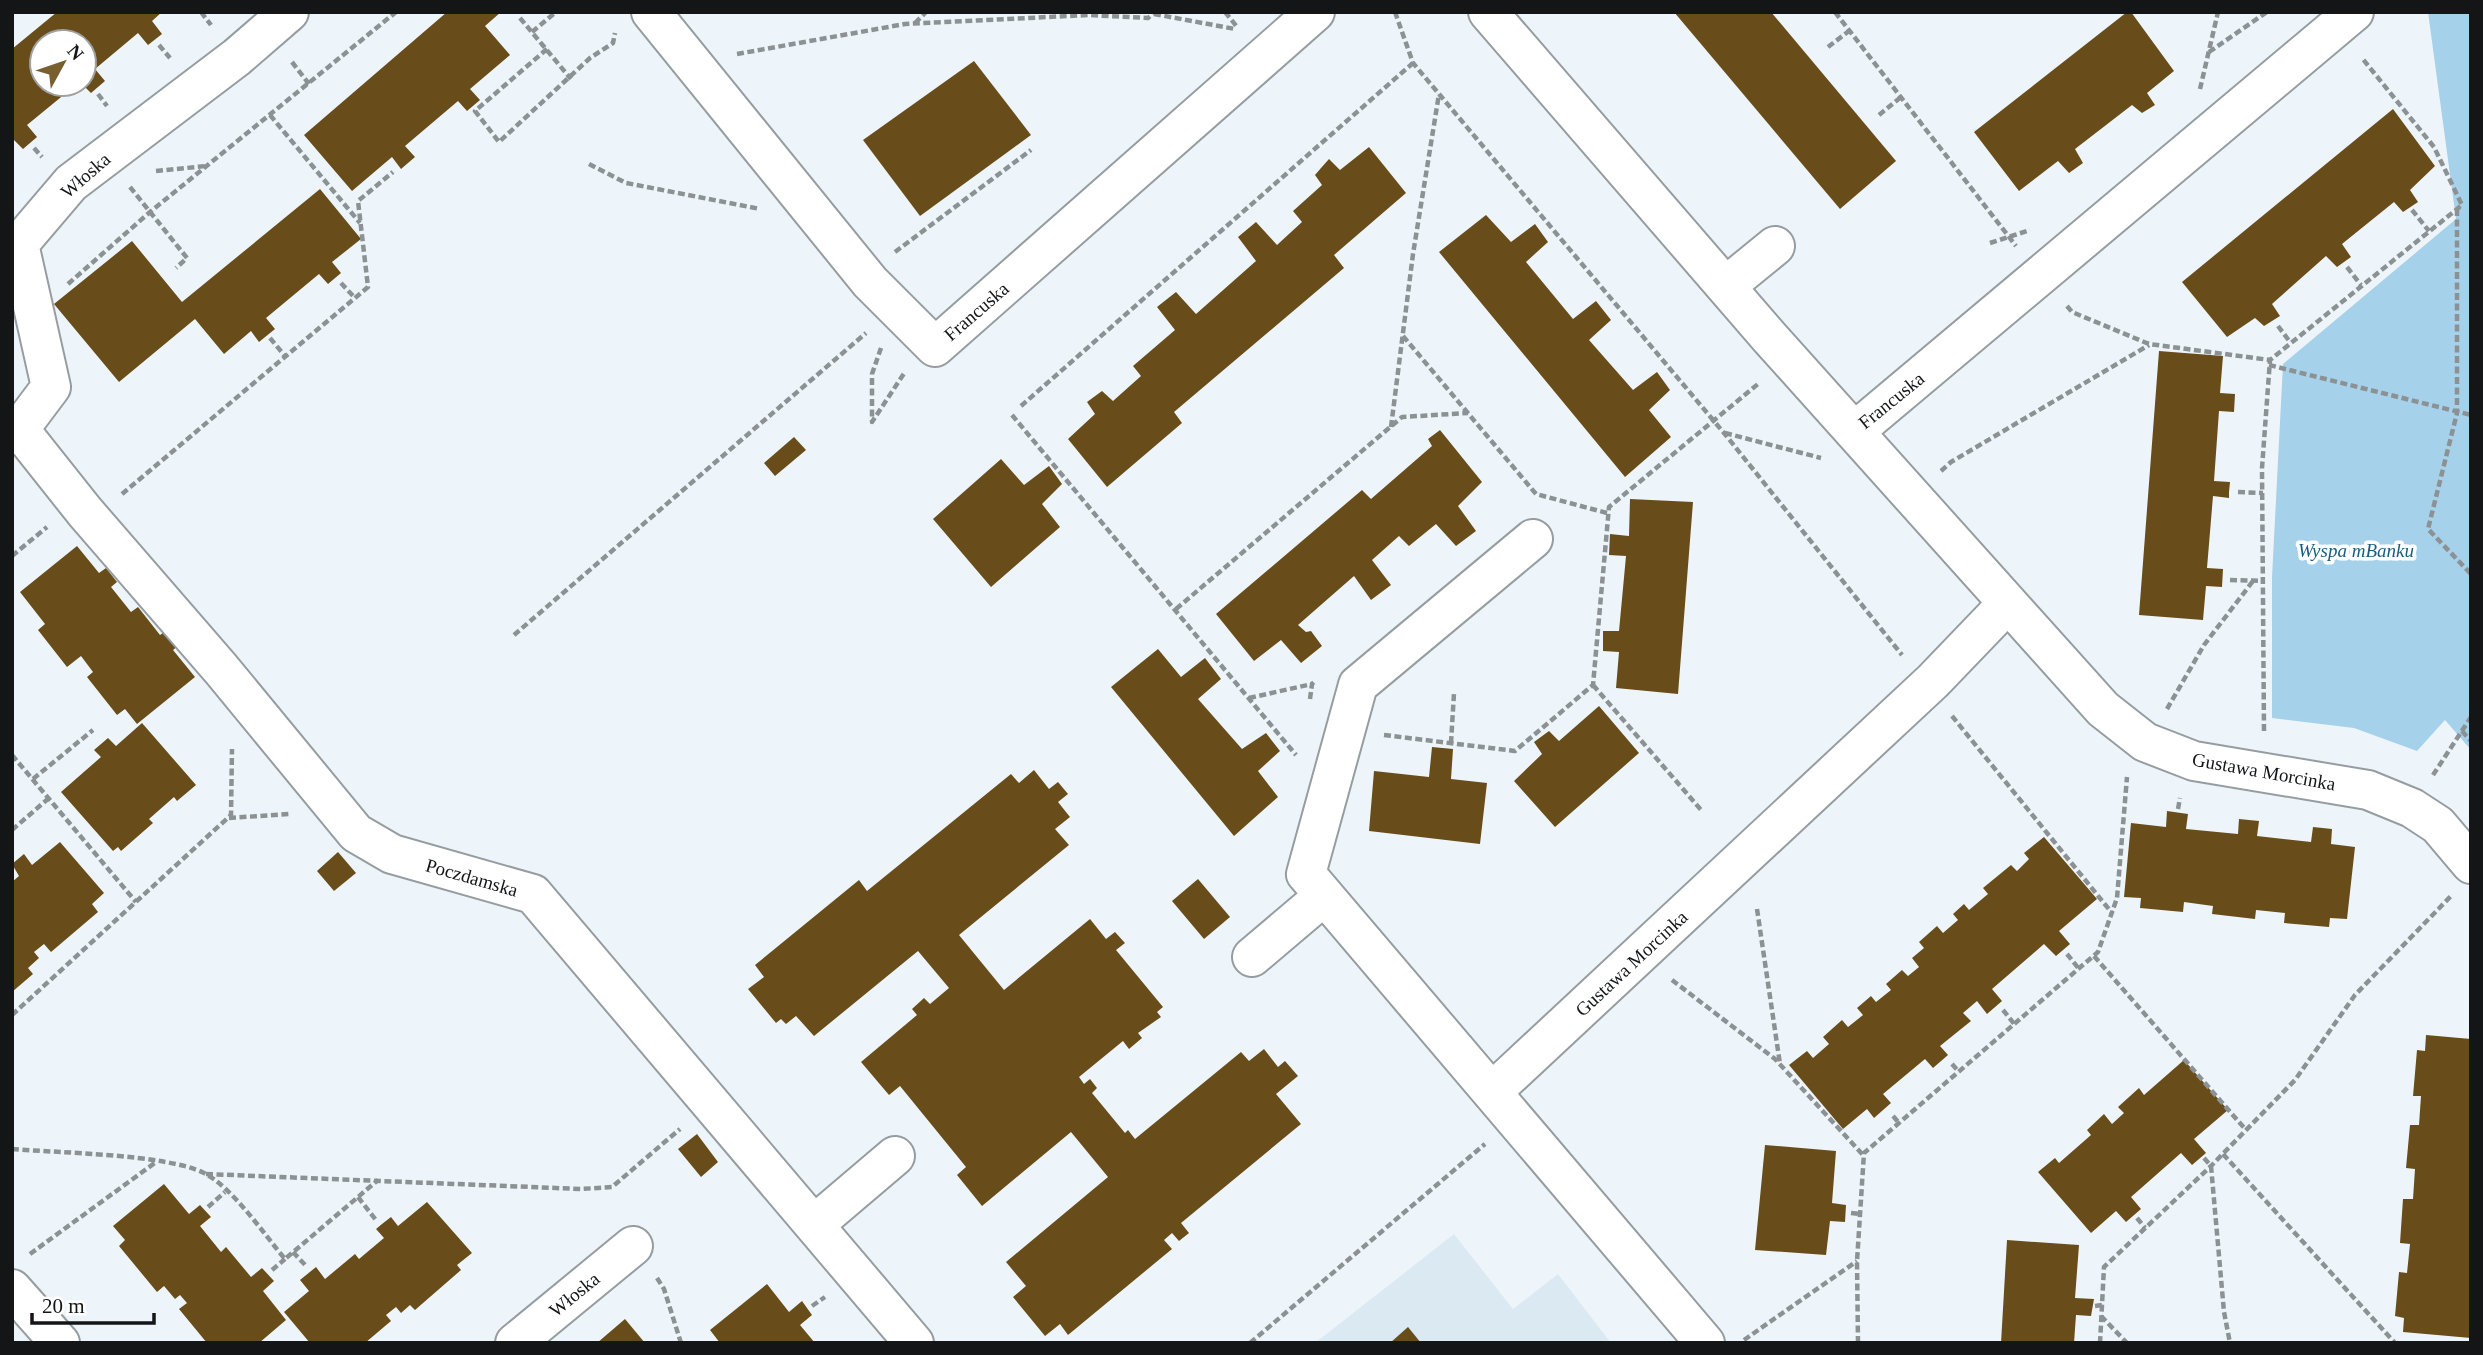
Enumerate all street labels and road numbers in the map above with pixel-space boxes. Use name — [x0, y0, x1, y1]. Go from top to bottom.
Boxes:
street label: Włoska — [57, 148, 115, 202]
street label: Francuska — [940, 277, 1013, 345]
street label: Francuska — [1854, 367, 1929, 433]
street label: Gustawa Morcinka — [2191, 749, 2338, 795]
street label: Poczdamska — [423, 854, 521, 901]
street label: Gustawa Morcinka — [1571, 906, 1692, 1021]
street label: Włoska — [545, 1268, 604, 1321]

